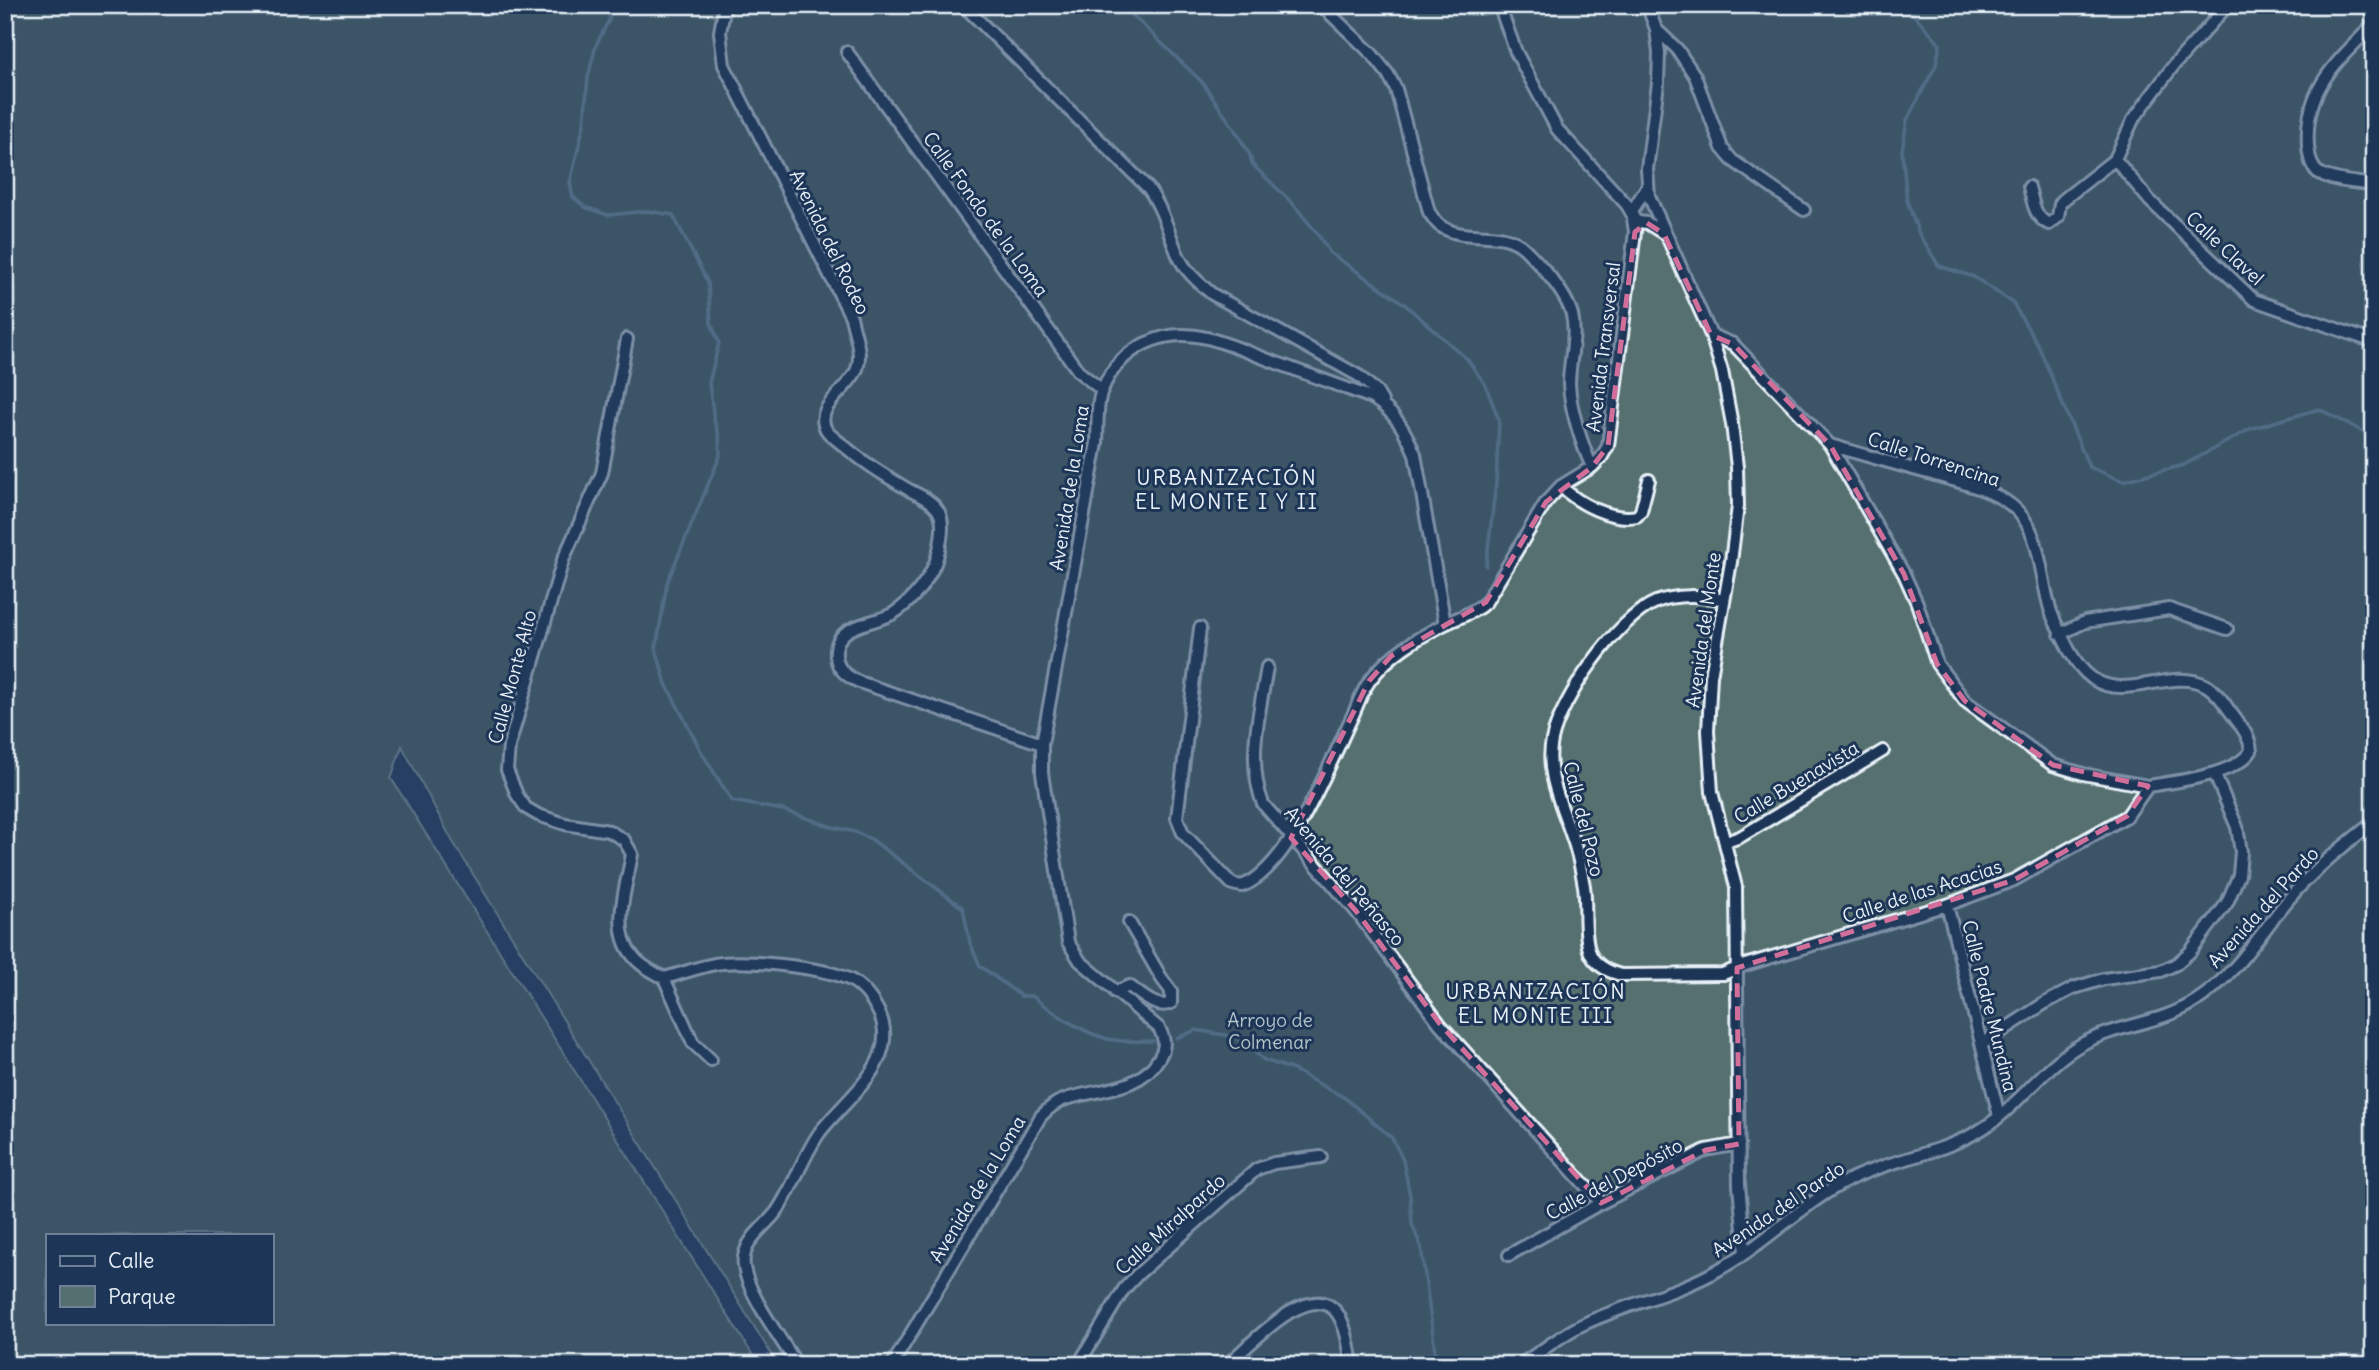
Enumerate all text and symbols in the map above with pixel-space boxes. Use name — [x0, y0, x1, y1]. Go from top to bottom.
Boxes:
street label: Calle Fondo de la Loma — [918, 127, 1054, 301]
street label: Avenida del Rodeo — [785, 166, 875, 318]
street label: Calle Clavel — [2181, 206, 2269, 290]
street label: Avenida Transversal — [1581, 261, 1625, 433]
street label: Avenida de la Loma — [1044, 403, 1094, 572]
street label: Calle Torrencina — [1865, 426, 2003, 492]
district label: URBANIZACIÓN EL MONTE I Y II — [1135, 464, 1319, 515]
street label: Avenida del Monte — [1680, 551, 1726, 709]
street label: Calle Monte Alto — [483, 607, 541, 747]
street label: Calle Buenavista — [1729, 735, 1863, 829]
street label: Calle del Pozo — [1558, 759, 1610, 879]
street label: Avenida del Peñasco — [1280, 801, 1410, 951]
street label: Avenida del Pardo — [2202, 842, 2324, 972]
street label: Calle de las Acacias — [1839, 854, 2005, 928]
street label: Calle Padre Mundina — [1957, 918, 2023, 1094]
district label: URBANIZACIÓN EL MONTE III — [1445, 978, 1627, 1029]
park label: Arroyo de Colmenar — [1227, 1008, 1313, 1054]
street label: Avenida de la Loma — [924, 1111, 1030, 1267]
street label: Calle del Depósito — [1541, 1133, 1687, 1225]
street label: Avenida del Pardo — [1707, 1156, 1849, 1262]
street label: Calle Miralpardo — [1110, 1168, 1230, 1280]
legend — [46, 1234, 273, 1324]
text: Calle — [108, 1247, 154, 1274]
text: Parque — [108, 1283, 176, 1310]

